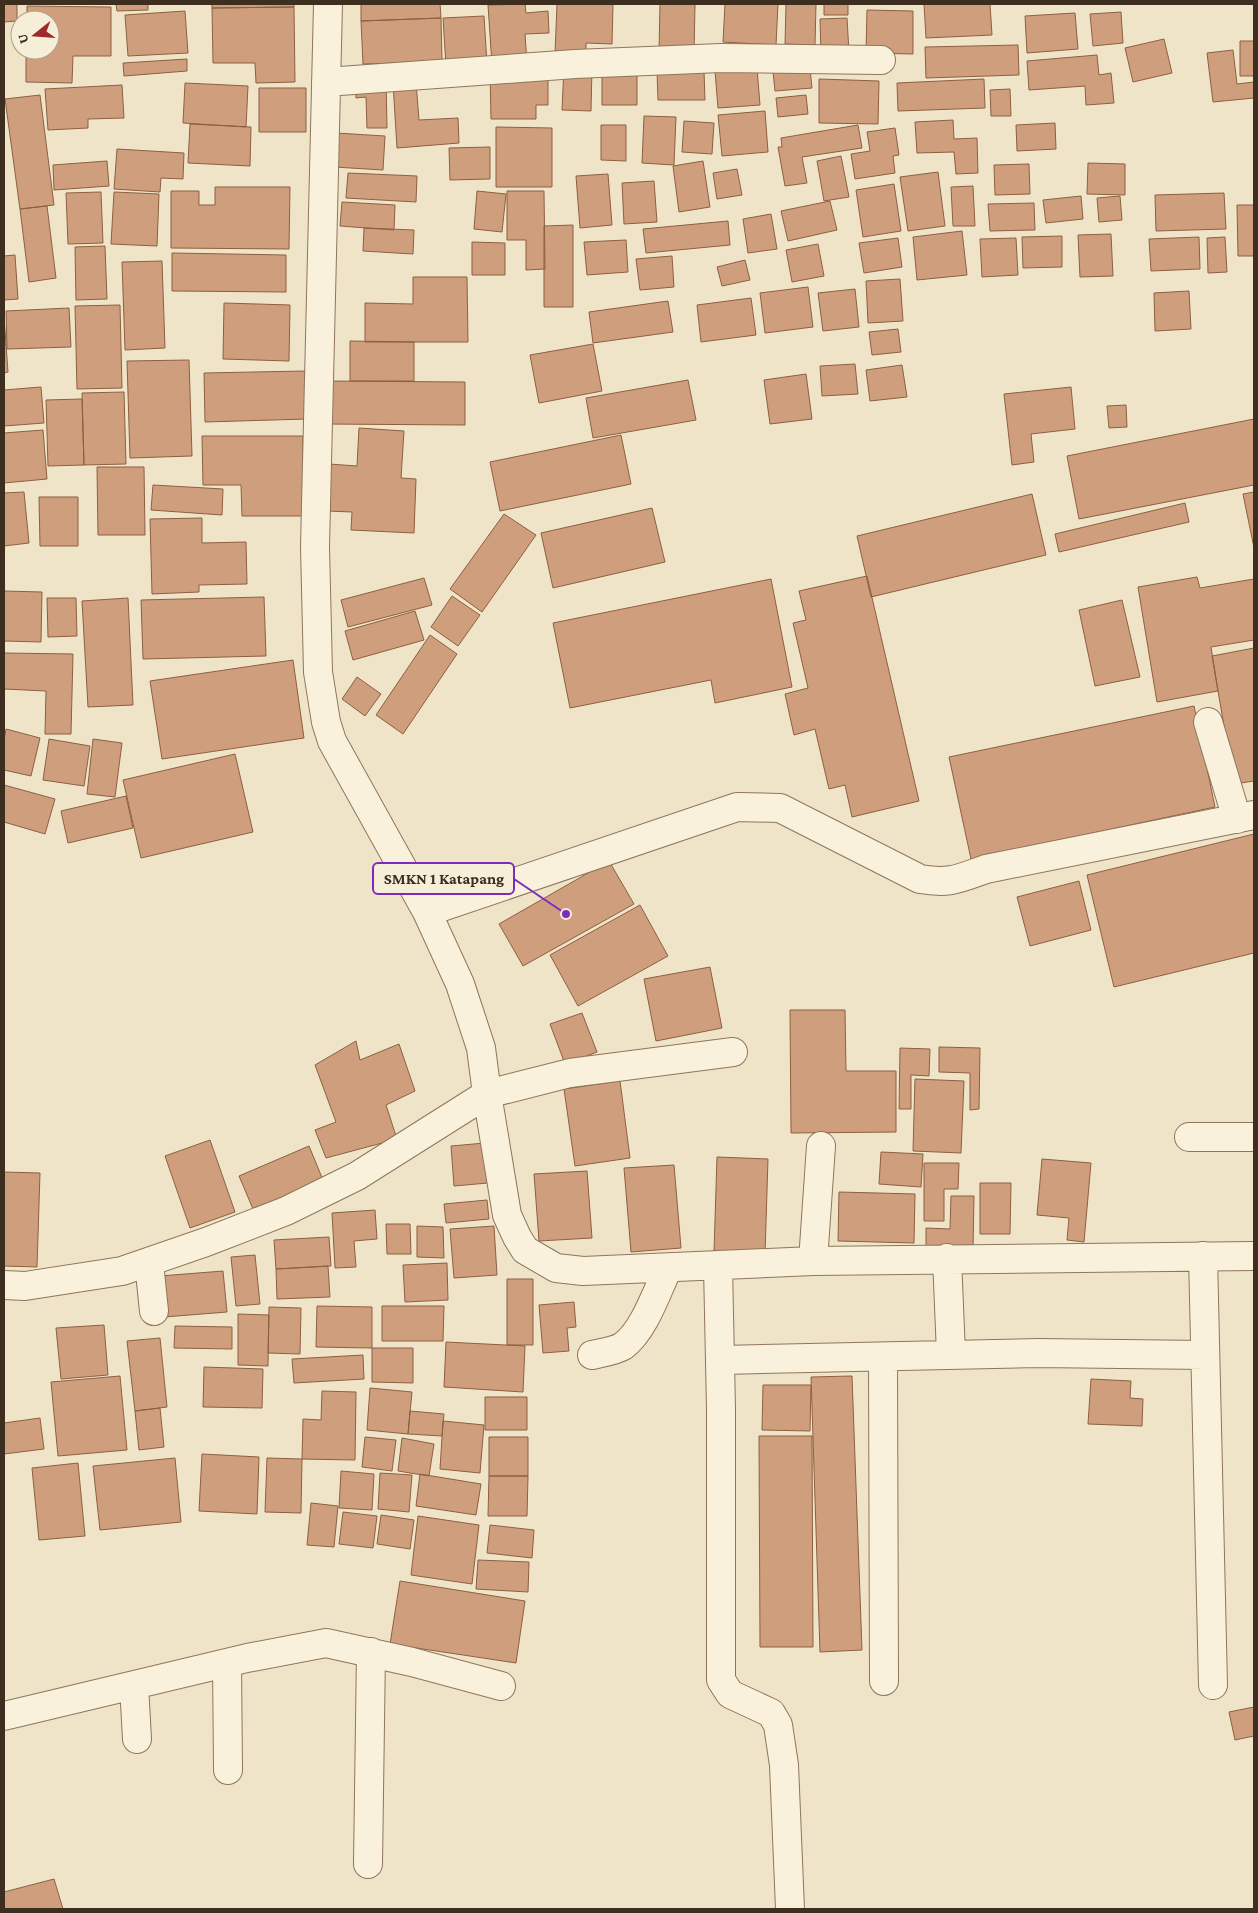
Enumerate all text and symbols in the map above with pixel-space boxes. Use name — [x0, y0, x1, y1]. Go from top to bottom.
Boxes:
north arrow — [10, 10, 60, 60]
text: U — [13, 31, 32, 46]
callout: SMKN 1 Katapang — [373, 863, 514, 894]
text: SMKN 1 Katapang — [384, 870, 504, 887]

